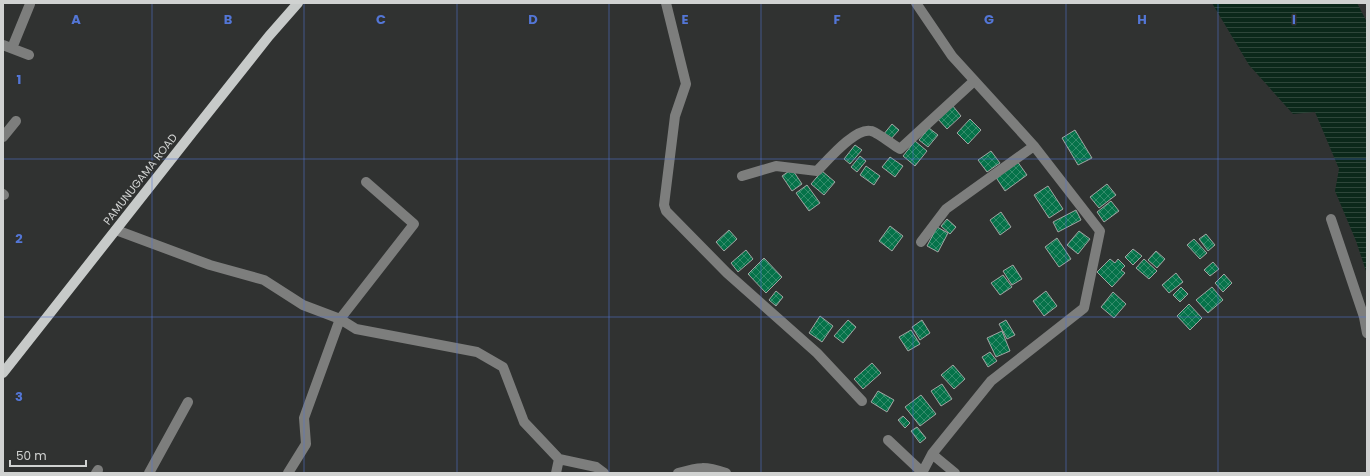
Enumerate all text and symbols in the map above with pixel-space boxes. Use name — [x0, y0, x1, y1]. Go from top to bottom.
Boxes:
text: A — [71, 10, 81, 29]
text: B — [224, 10, 233, 29]
text: C — [376, 10, 386, 29]
text: D — [528, 10, 538, 29]
text: E — [681, 10, 689, 29]
text: F — [833, 10, 841, 29]
text: G — [984, 10, 994, 29]
text: H — [1137, 10, 1147, 29]
text: I — [1292, 10, 1296, 29]
text: 1 — [17, 70, 21, 89]
street label: PAMUNUGAMA ROAD — [99, 130, 181, 228]
text: 2 — [15, 229, 23, 248]
text: 3 — [15, 387, 23, 406]
scale bar — [10, 442, 86, 468]
text: 50 m — [16, 447, 47, 464]

